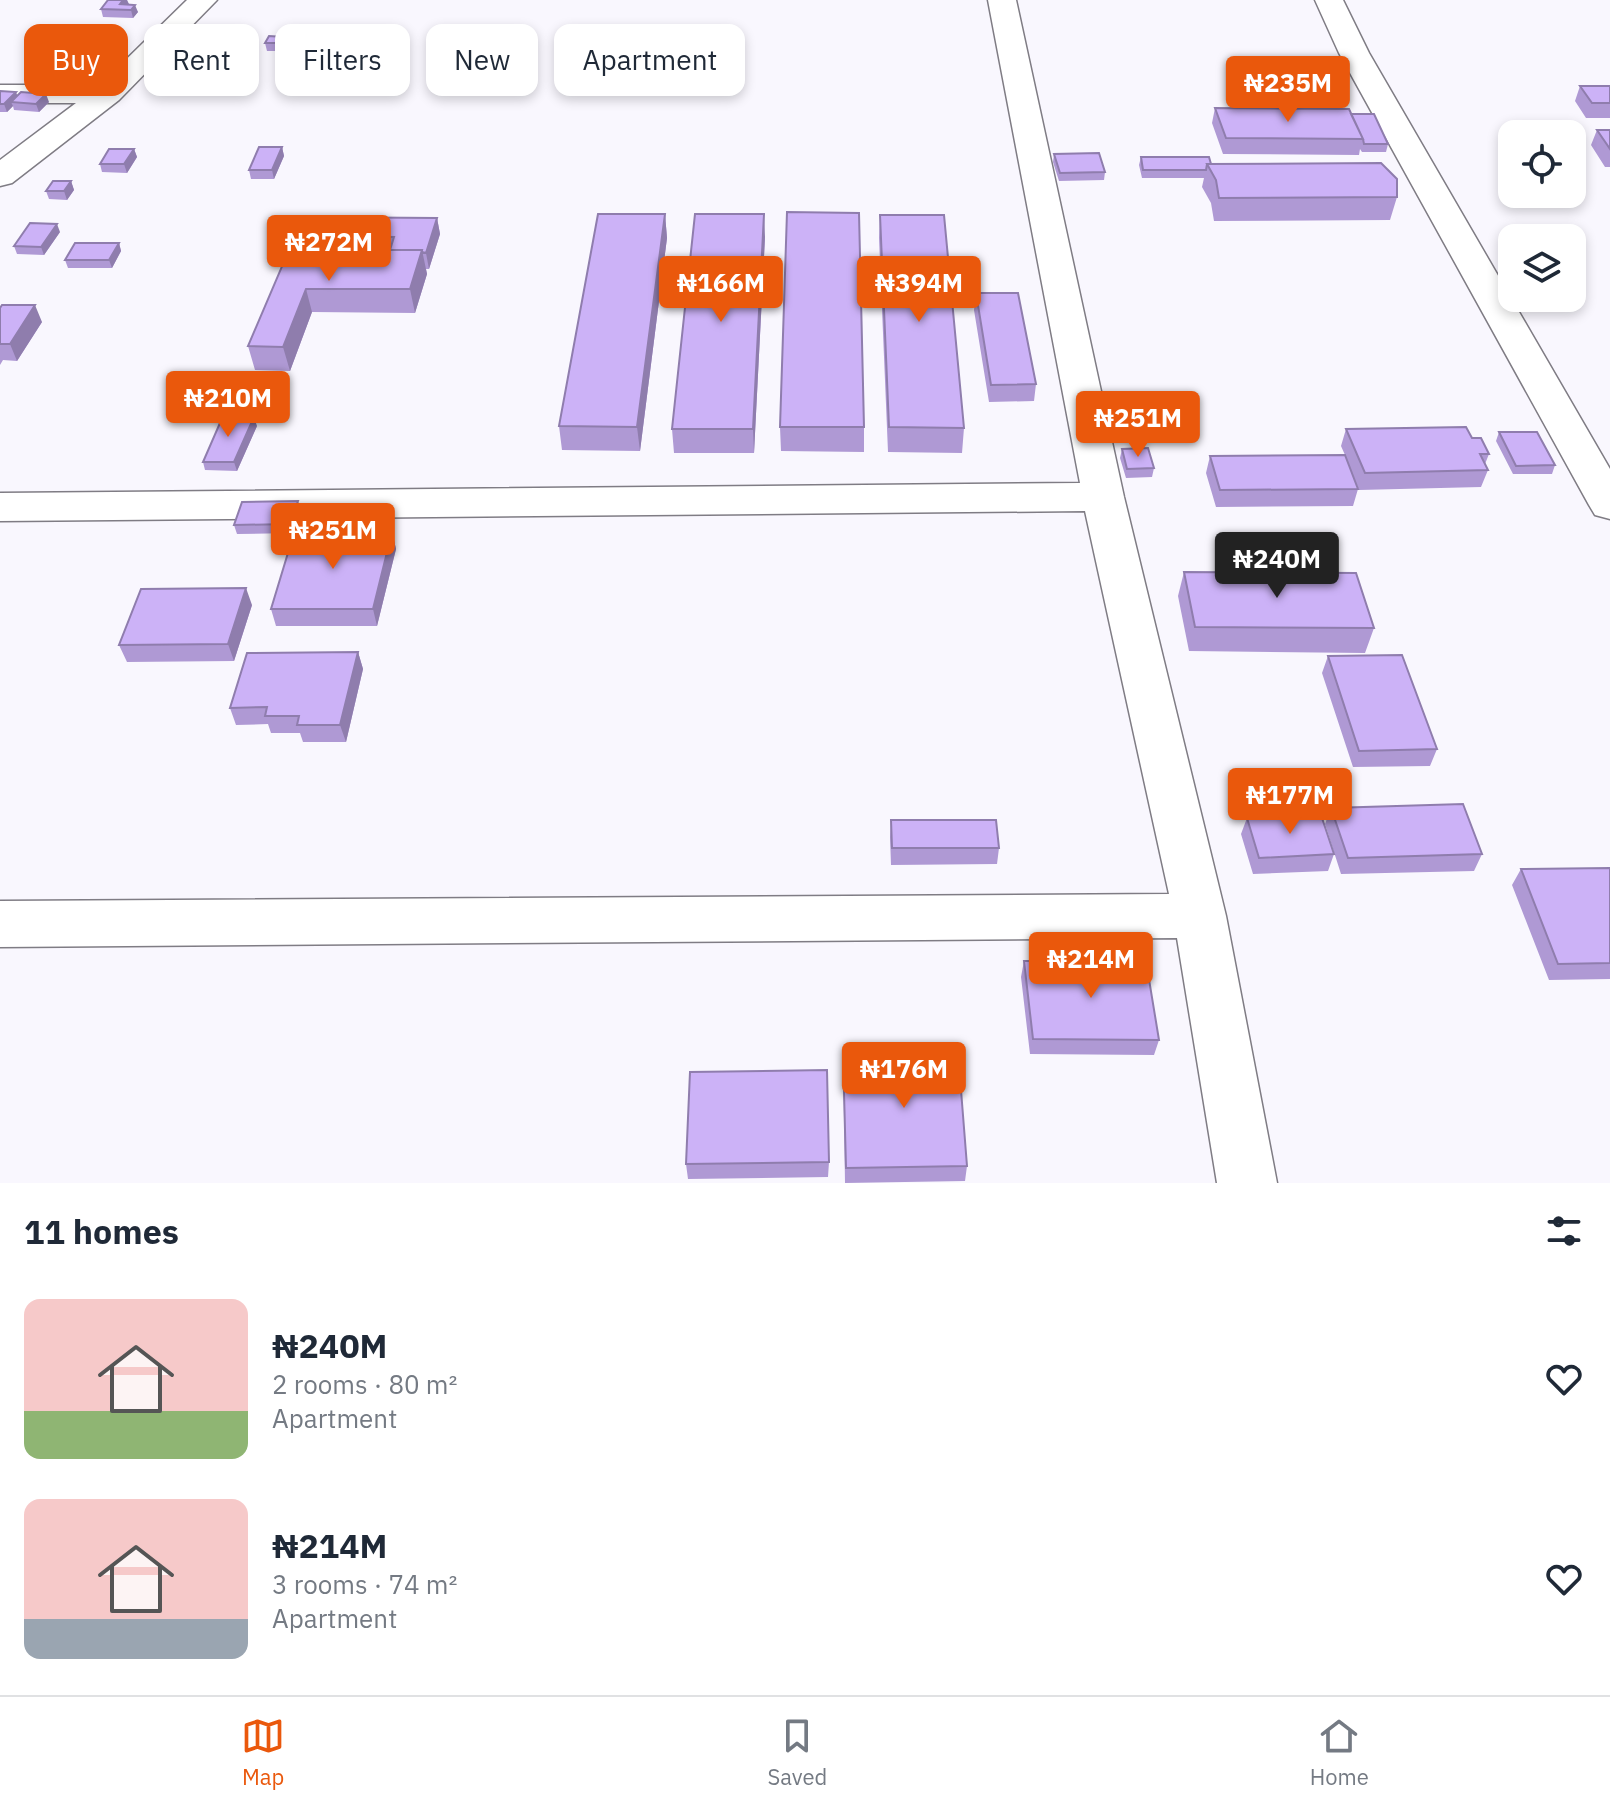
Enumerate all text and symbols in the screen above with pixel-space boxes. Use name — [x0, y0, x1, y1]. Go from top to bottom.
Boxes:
chip: Buy — [24, 24, 128, 96]
chip: Rent — [144, 24, 259, 96]
chip: Filters — [275, 24, 410, 96]
chip: New — [426, 24, 538, 96]
chip: Apartment — [554, 24, 745, 96]
pin: ₦235M — [1232, 56, 1344, 124]
text: ₦235M — [1244, 65, 1332, 99]
map controls — [1498, 120, 1586, 312]
button: locate — [1498, 120, 1586, 208]
pin: ₦272M — [273, 215, 385, 283]
text: ₦272M — [285, 224, 373, 258]
button: layers — [1498, 224, 1586, 312]
pin: ₦166M — [665, 256, 777, 324]
pin: ₦394M — [863, 256, 975, 324]
text: ₦166M — [677, 265, 765, 299]
text: ₦394M — [875, 265, 963, 299]
pin: ₦210M — [172, 371, 284, 439]
text: ₦210M — [184, 380, 272, 414]
pin: ₦251M — [1082, 391, 1194, 459]
text: ₦251M — [1094, 400, 1182, 434]
pin: ₦251M — [277, 503, 389, 571]
text: ₦251M — [289, 512, 377, 546]
pin: ₦240M — [1221, 532, 1333, 600]
text: ₦240M — [1233, 541, 1321, 575]
pin: ₦177M — [1234, 768, 1346, 836]
text: ₦177M — [1246, 777, 1334, 811]
pin: ₦214M — [1035, 932, 1147, 1000]
text: ₦214M — [1047, 941, 1135, 975]
pin: ₦176M — [848, 1042, 960, 1110]
text: ₦176M — [860, 1051, 948, 1085]
text: 11 homes — [24, 1209, 179, 1253]
icon: filters — [1542, 1209, 1586, 1253]
text: ₦240M — [272, 1323, 387, 1367]
icon: home — [88, 1331, 184, 1427]
icon: heart — [1542, 1357, 1586, 1401]
text: 2 rooms · 80 m² — [272, 1367, 457, 1401]
text: Apartment — [272, 1401, 397, 1435]
text: ₦214M — [272, 1523, 387, 1567]
icon: home — [88, 1531, 184, 1627]
icon: heart — [1542, 1557, 1586, 1601]
text: 3 rooms · 74 m² — [272, 1567, 457, 1601]
text: Apartment — [272, 1601, 397, 1635]
tab: Map — [241, 1714, 285, 1791]
tab: Saved — [767, 1714, 827, 1791]
tab: Home — [1310, 1714, 1369, 1791]

